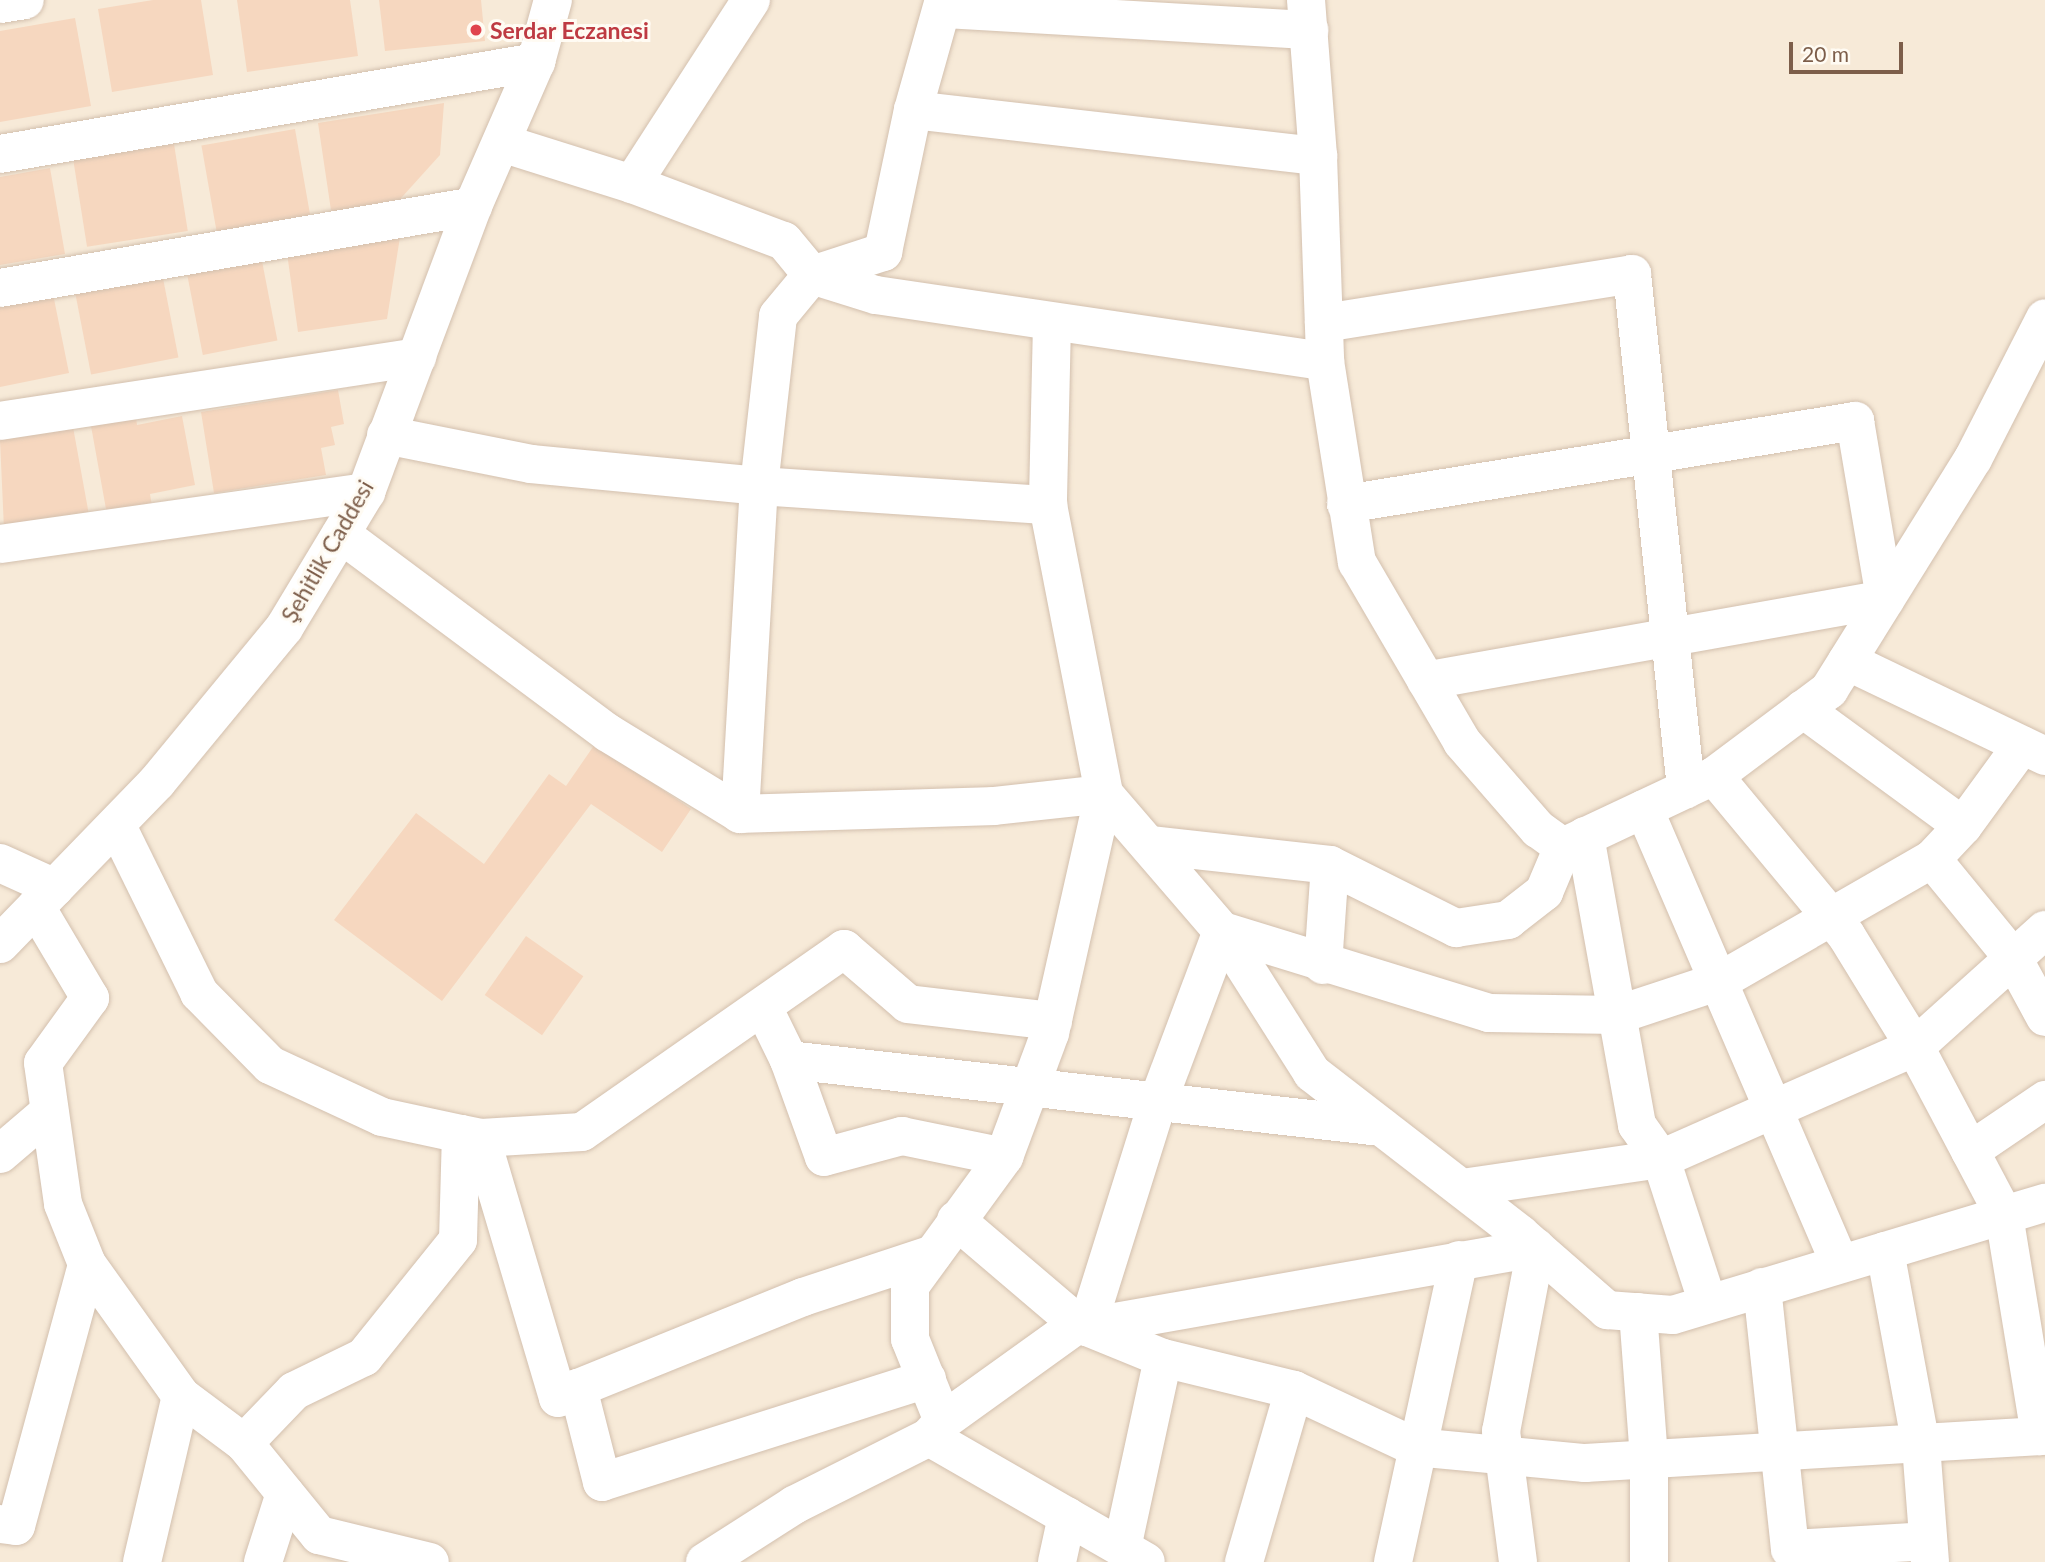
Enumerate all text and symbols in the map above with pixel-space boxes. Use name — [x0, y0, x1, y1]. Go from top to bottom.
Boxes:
place label: Serdar Eczanesi — [490, 16, 649, 44]
marker: Serdar Eczanesi — [468, 22, 484, 38]
scale bar — [1793, 28, 1907, 72]
text: 20 m — [1802, 41, 1849, 66]
street label: Şehitlik Caddesi — [275, 475, 379, 627]

